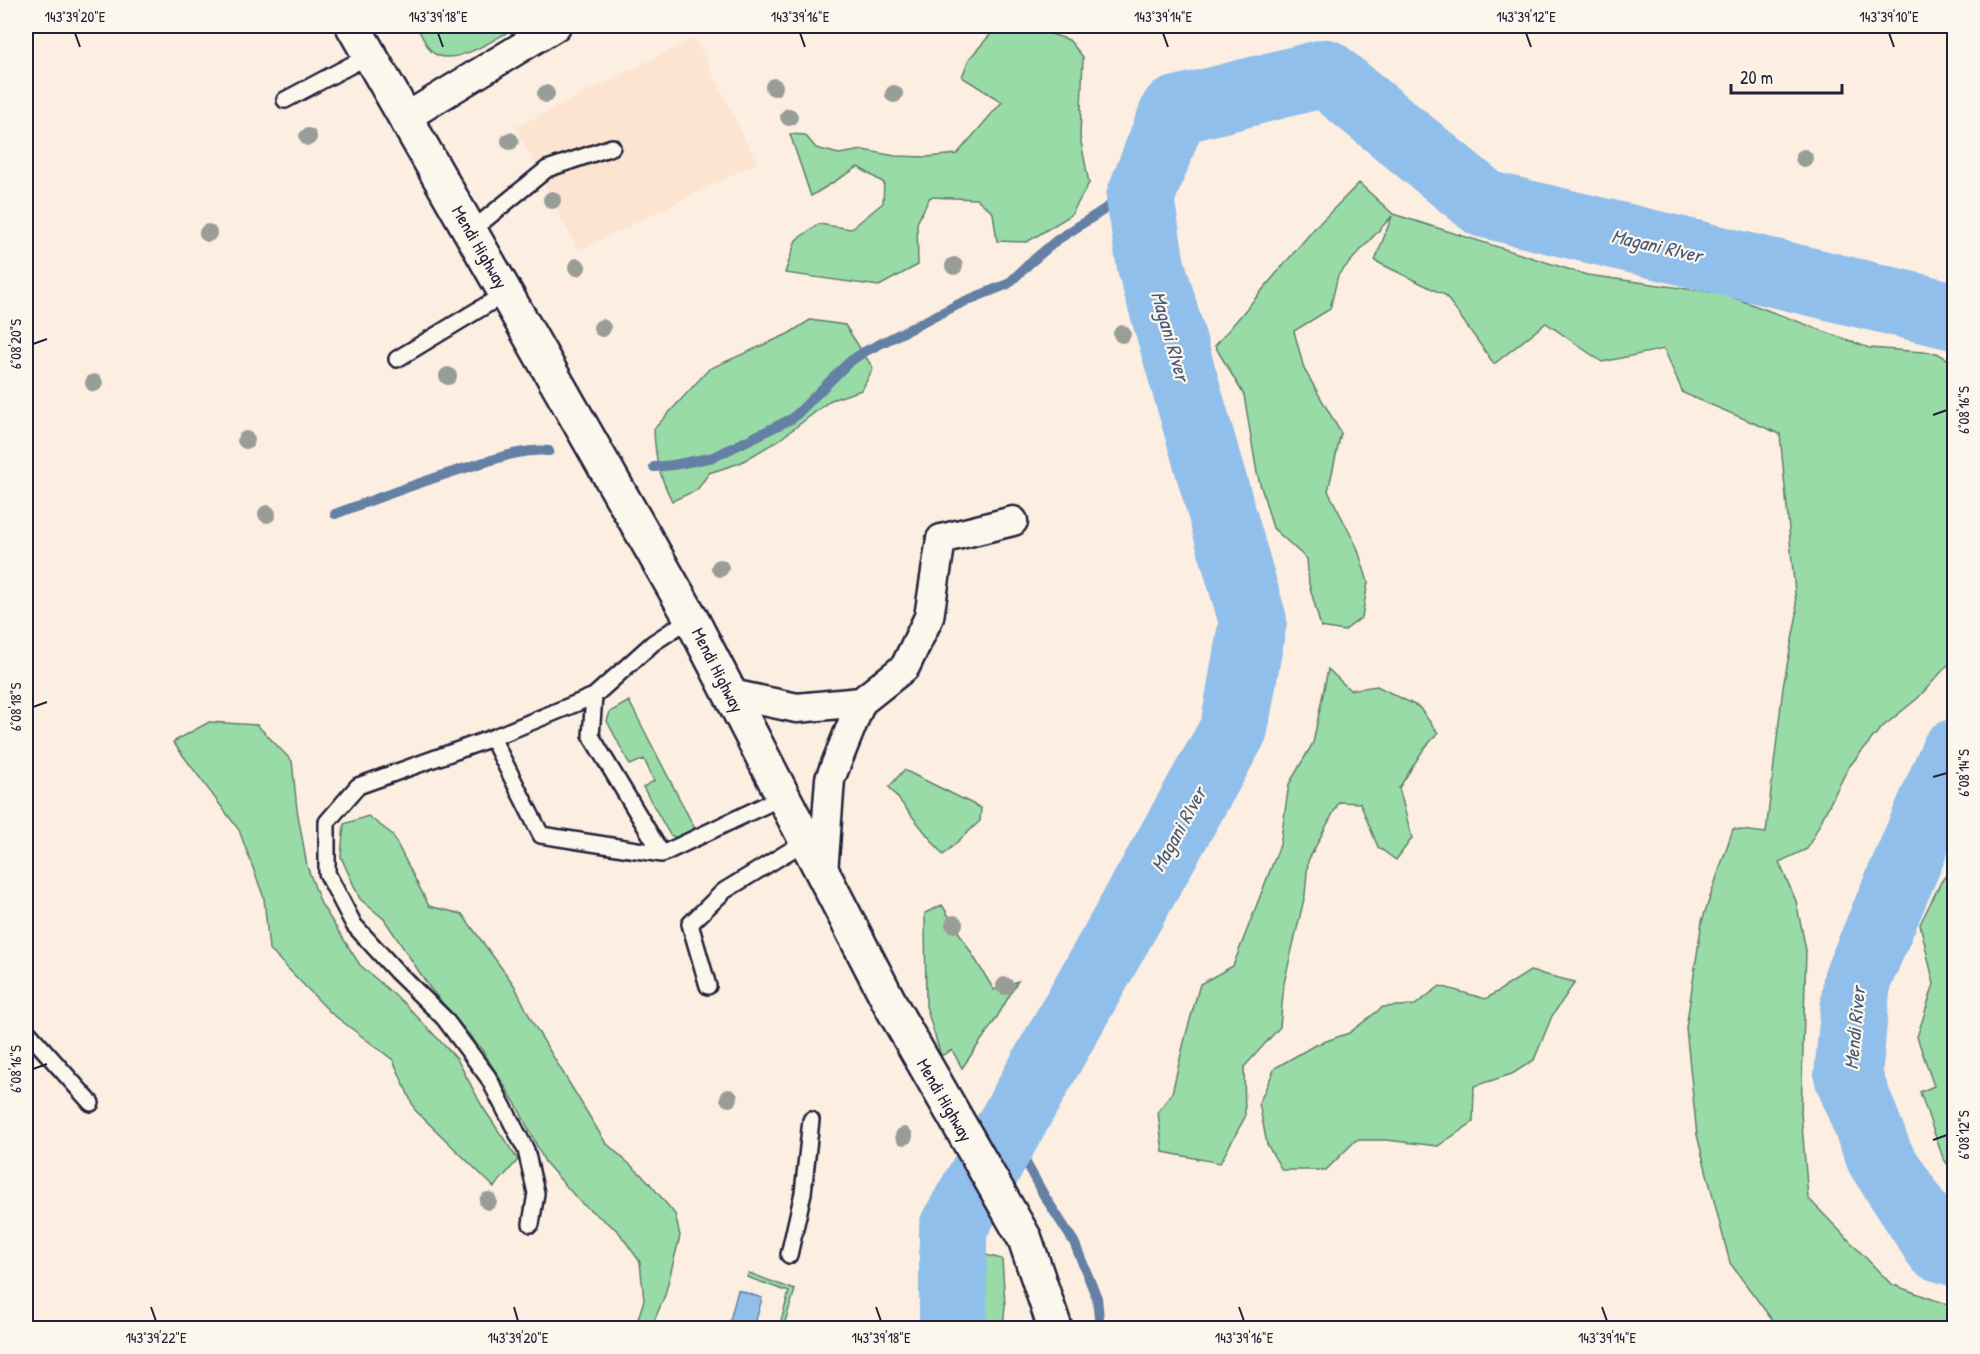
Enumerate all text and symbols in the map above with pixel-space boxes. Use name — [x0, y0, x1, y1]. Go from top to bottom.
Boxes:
text: 143°39'20"E — [45, 6, 106, 27]
text: 143°39'18"E — [408, 6, 468, 27]
text: 143°39'16"E — [771, 6, 830, 27]
text: 143°39'14"E — [1134, 6, 1192, 27]
text: 143°39'12"E — [1496, 6, 1556, 27]
text: 143°39'10"E — [1859, 6, 1919, 27]
scale bar — [1731, 57, 1842, 95]
text: 20 m — [1740, 65, 1773, 90]
street label: Mendi Highway — [446, 201, 514, 294]
water label: Magani RIver — [1609, 221, 1707, 270]
water label: Magani RIver — [1144, 288, 1197, 386]
text: 6°08'20"S — [5, 319, 26, 369]
text: 6°08'16"S — [1953, 386, 1974, 434]
street label: Mendi Highway — [686, 623, 750, 717]
text: 6°08'18"S — [5, 683, 26, 731]
text: 6°08'14"S — [1953, 749, 1974, 797]
water label: Magani RIver — [1144, 780, 1214, 876]
water label: Mendi River — [1837, 983, 1871, 1071]
text: 6°08'16"S — [5, 1045, 26, 1093]
street label: Mendi Highway — [911, 1054, 979, 1147]
text: 6°08'12"S — [1953, 1110, 1974, 1160]
text: 143°39'22"E — [125, 1327, 187, 1348]
text: 143°39'20"E — [488, 1327, 549, 1348]
text: 143°39'18"E — [851, 1327, 911, 1348]
text: 143°39'16"E — [1215, 1327, 1274, 1348]
text: 143°39'14"E — [1578, 1327, 1636, 1348]

